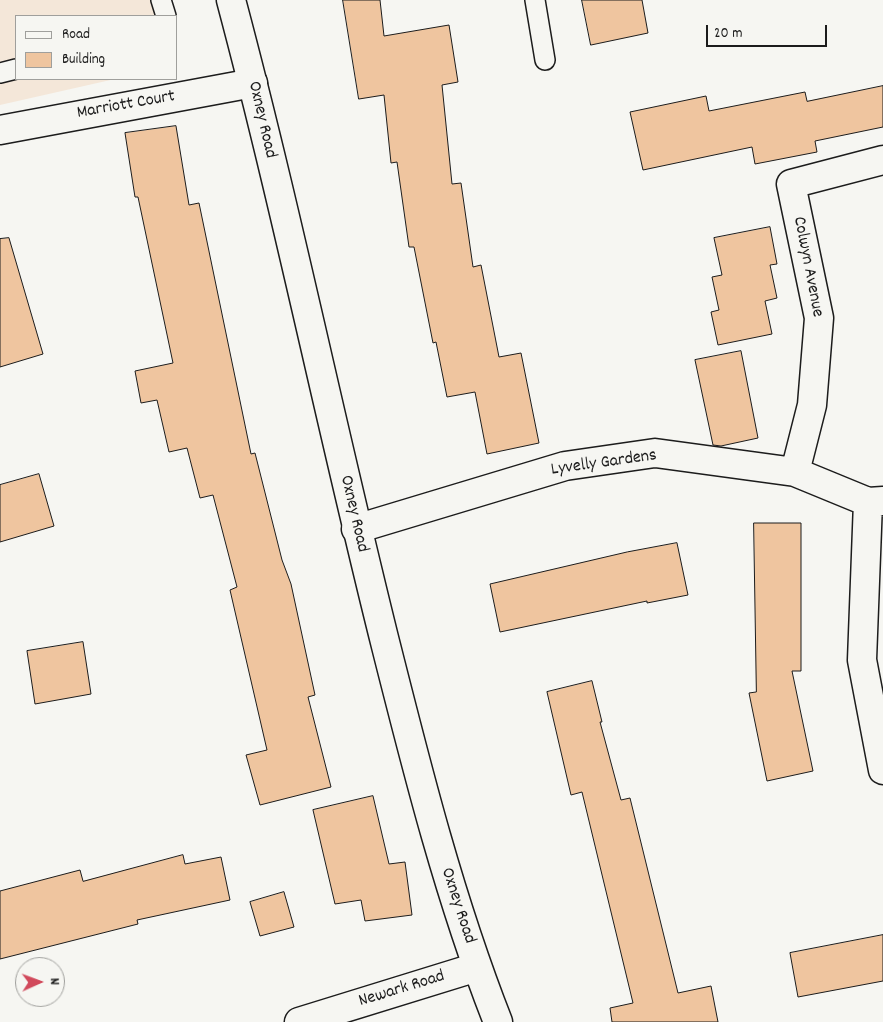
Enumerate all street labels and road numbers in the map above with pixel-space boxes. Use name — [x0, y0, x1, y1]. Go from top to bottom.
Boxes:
street label: Oxney Road — [242, 79, 280, 161]
street label: Marriott Court — [75, 87, 177, 125]
street label: Colwyn Avenue — [787, 215, 827, 319]
street label: Lyvelly Gardens — [550, 446, 658, 482]
street label: Oxney Road — [334, 473, 372, 555]
street label: Oxney Road — [435, 865, 479, 947]
street label: Newark Road — [356, 967, 448, 1013]

